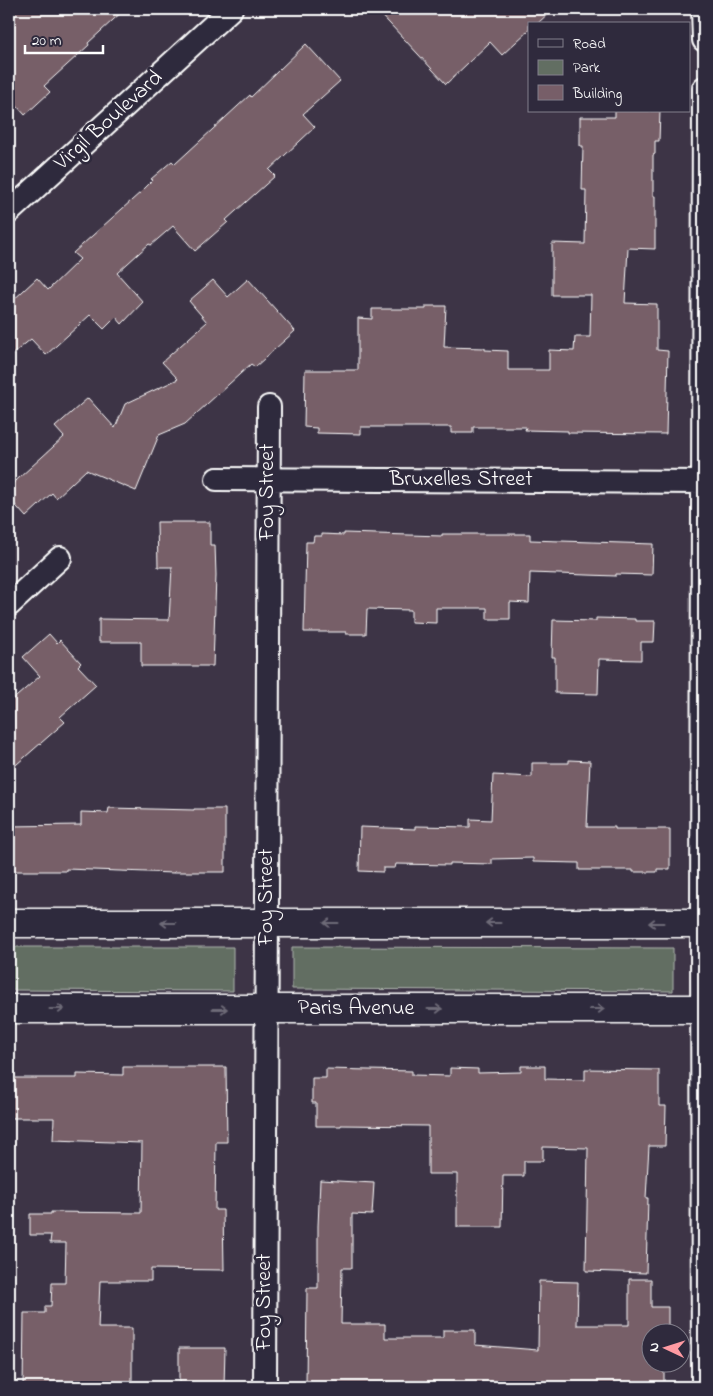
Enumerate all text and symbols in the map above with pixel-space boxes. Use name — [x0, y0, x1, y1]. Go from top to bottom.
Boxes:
scale bar — [25, 22, 102, 54]
legend — [528, 22, 690, 112]
text: 20 m — [32, 30, 62, 52]
text: Road — [573, 33, 606, 55]
text: Park — [573, 57, 601, 79]
street label: Virgil Boulevard — [47, 63, 171, 180]
text: Building — [572, 83, 622, 106]
street label: Foy Street — [252, 443, 285, 541]
street label: Bruxelles Street — [388, 464, 533, 496]
street label: Foy Street — [251, 848, 284, 946]
one-way arrow — [160, 918, 176, 928]
one-way arrow — [323, 918, 339, 928]
one-way arrow — [485, 918, 502, 928]
one-way arrow — [648, 918, 664, 928]
street label: Paris Avenue — [298, 993, 414, 1025]
one-way arrow — [49, 1004, 65, 1014]
one-way arrow — [212, 1004, 228, 1014]
one-way arrow — [426, 1004, 443, 1014]
one-way arrow — [589, 1004, 605, 1014]
street label: Foy Street — [249, 1253, 282, 1351]
north arrow — [640, 1324, 690, 1374]
text: N — [644, 1342, 665, 1353]

